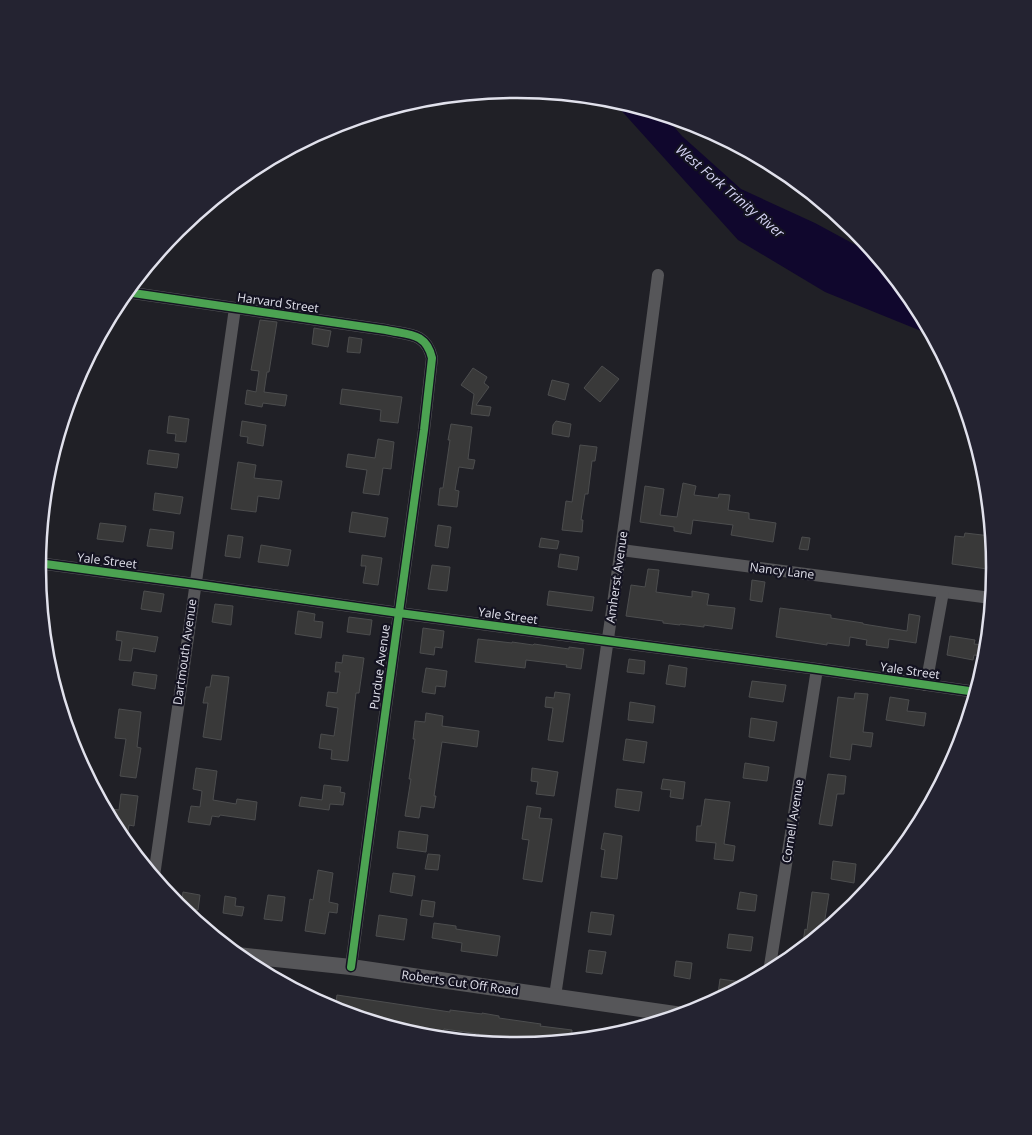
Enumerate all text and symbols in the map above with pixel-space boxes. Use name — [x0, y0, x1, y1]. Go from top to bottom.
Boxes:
water label: West Fork Trinity River — [672, 139, 789, 242]
street label: Harvard Street — [236, 288, 320, 317]
street label: Amherst Avenue — [602, 530, 631, 624]
street label: Yale Street — [76, 548, 138, 573]
street label: Nancy Lane — [749, 558, 816, 583]
street label: Dartmouth Avenue — [169, 598, 200, 706]
street label: Yale Street — [477, 603, 539, 628]
street label: Purdue Avenue — [365, 623, 394, 711]
street label: Yale Street — [879, 658, 941, 683]
street label: Cornell Avenue — [777, 777, 808, 864]
street label: Roberts Cut Off Road — [400, 966, 520, 999]

